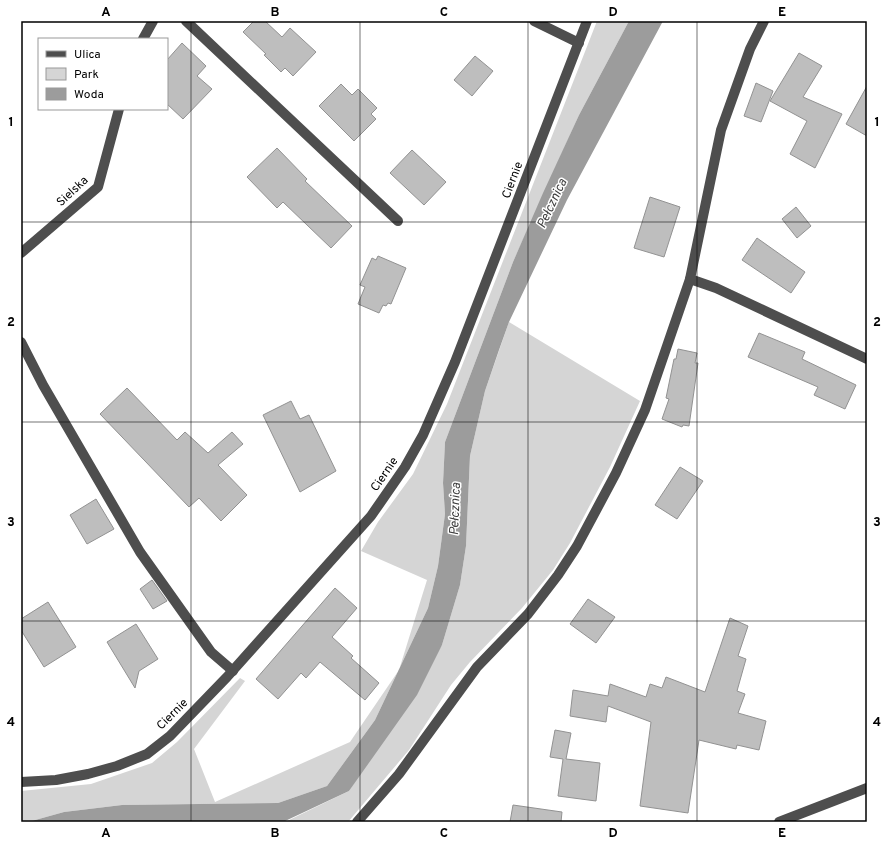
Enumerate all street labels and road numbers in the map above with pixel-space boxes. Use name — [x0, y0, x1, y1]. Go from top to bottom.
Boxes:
street label: Ciernie — [499, 160, 527, 201]
street label: Sielska — [53, 173, 92, 210]
street label: Ciernie — [367, 454, 402, 495]
street label: Ciernie — [154, 696, 192, 734]

